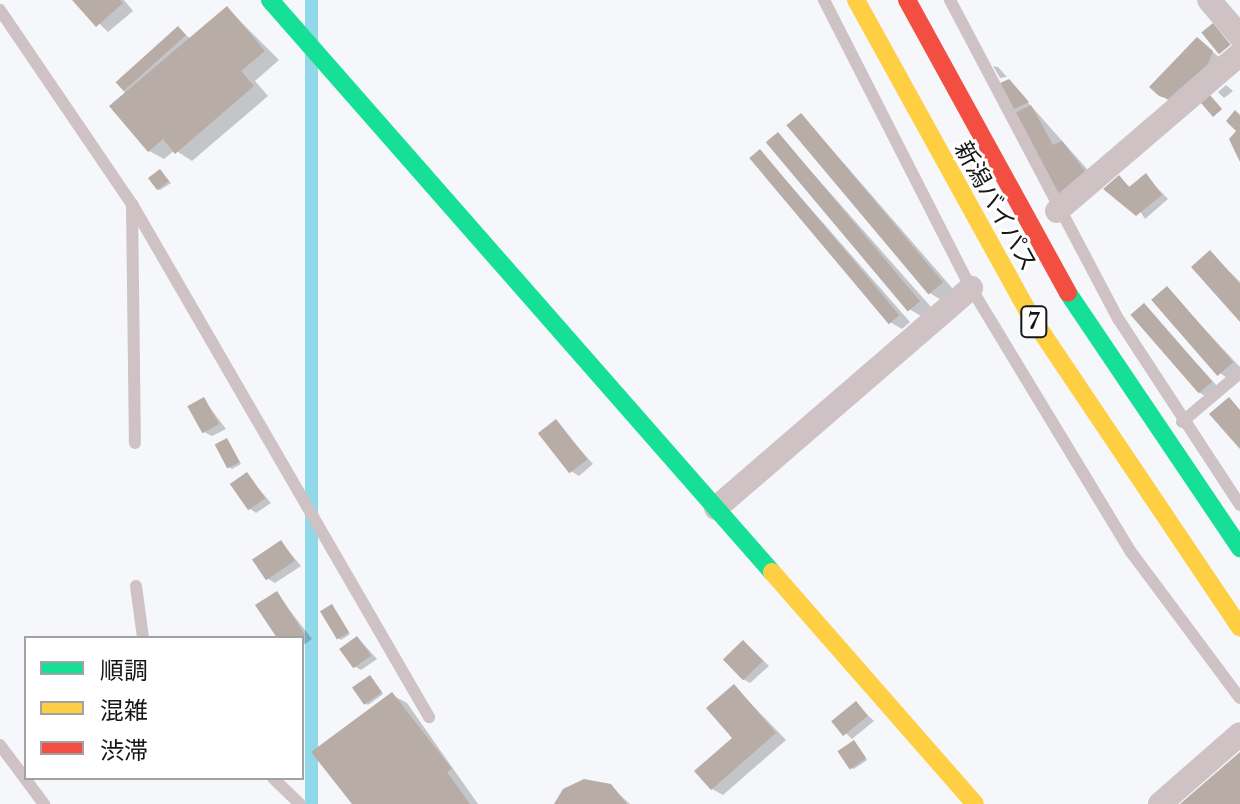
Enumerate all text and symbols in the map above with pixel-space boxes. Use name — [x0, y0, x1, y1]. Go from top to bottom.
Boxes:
street label: 新潟バイパス — [948, 136, 1044, 276]
road number: 7 — [1020, 304, 1048, 340]
legend — [24, 636, 304, 780]
text: 順調 — [100, 656, 148, 685]
text: 混雑 — [100, 696, 148, 725]
text: 渋滞 — [100, 736, 148, 765]

